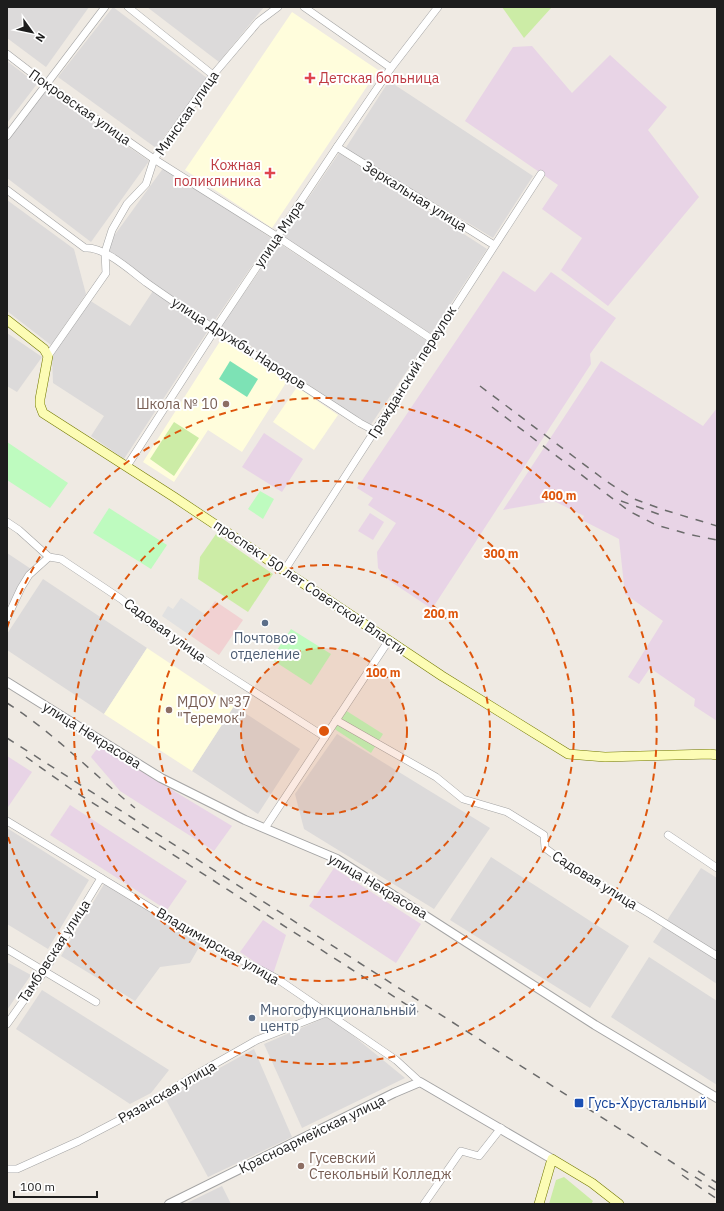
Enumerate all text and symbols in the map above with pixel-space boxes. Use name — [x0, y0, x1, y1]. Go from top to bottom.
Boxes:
north arrow — [12, 12, 52, 52]
text: N — [32, 30, 48, 45]
street label: Покровская улица — [25, 65, 135, 149]
street label: Минская улица — [151, 67, 223, 159]
place label: Детская больница — [319, 69, 440, 87]
marker: Детская больница — [304, 72, 316, 84]
place label: Кожная поликлиника — [174, 156, 262, 190]
street label: Зеркальная улица — [359, 157, 471, 236]
marker: Кожная поликлиника — [264, 167, 276, 179]
street label: улица Мира — [250, 196, 308, 271]
street label: улица Дружбы Народов — [168, 293, 310, 393]
street label: Гражданский переулок — [364, 302, 460, 442]
place label: Школа № 10 — [136, 395, 218, 413]
marker: Школа № 10 — [221, 399, 231, 409]
text: 400 m — [541, 488, 577, 503]
street label: проспект 50 лет Советской Власти — [210, 516, 410, 658]
text: 300 m — [483, 546, 519, 561]
street label: Садовая улица — [120, 594, 210, 666]
text: 200 m — [423, 606, 459, 621]
marker: Почтовое отделение — [260, 618, 270, 628]
place label: Почтовое отделение — [230, 629, 300, 663]
text: 100 m — [365, 665, 401, 680]
place label: МДОУ №37 "Теремок" — [177, 693, 251, 727]
street label: улица Некрасова — [39, 697, 145, 773]
marker: МДОУ №37 "Теремок" — [164, 705, 174, 715]
centre of rings — [317, 724, 331, 738]
street label: Садовая улица — [549, 847, 642, 914]
street label: улица Некрасова — [325, 849, 432, 923]
street label: Тамбовская улица — [14, 896, 94, 1006]
street label: Владимирская улица — [153, 903, 283, 989]
place label: Многофункциональный центр — [260, 1001, 417, 1035]
marker: Многофункциональный центр — [247, 1013, 257, 1023]
street label: Рязанская улица — [115, 1056, 220, 1127]
street label: Красноармейская улица — [236, 1090, 389, 1177]
place label: Гусь-Хрустальный — [588, 1094, 707, 1112]
marker: Гусь-Хрустальный — [573, 1097, 585, 1109]
place label: Гусевский Стекольный Колледж — [309, 1149, 452, 1183]
marker: Гусевский Стекольный Колледж — [296, 1161, 306, 1171]
scale bar — [14, 1173, 97, 1199]
text: 100 m — [20, 1179, 55, 1194]

